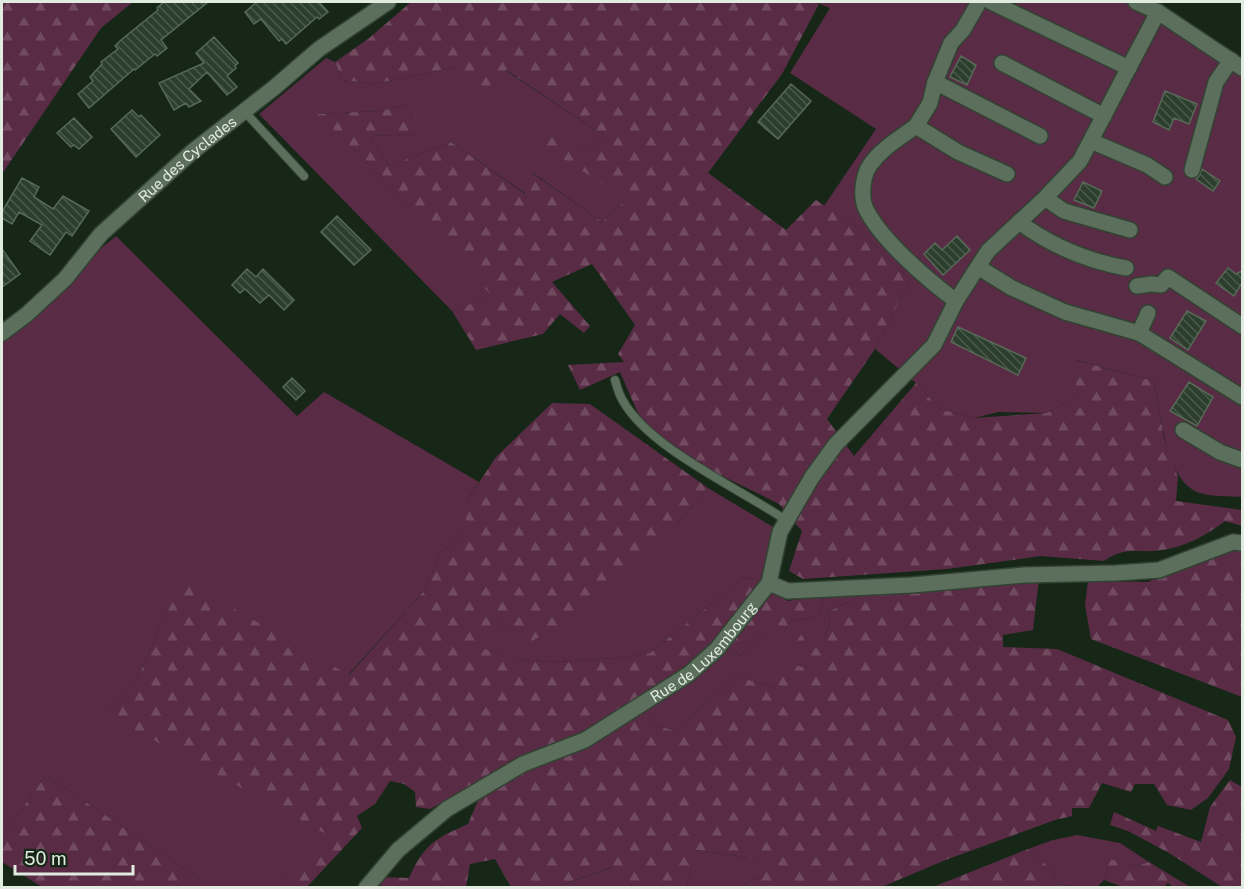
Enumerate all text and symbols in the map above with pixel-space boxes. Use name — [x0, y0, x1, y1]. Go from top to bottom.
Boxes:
street label: Rue des Cyclades — [134, 112, 239, 205]
street label: Rue de Luxembourg — [647, 598, 759, 705]
scale bar — [15, 838, 134, 876]
text: 50 m — [24, 848, 67, 869]

